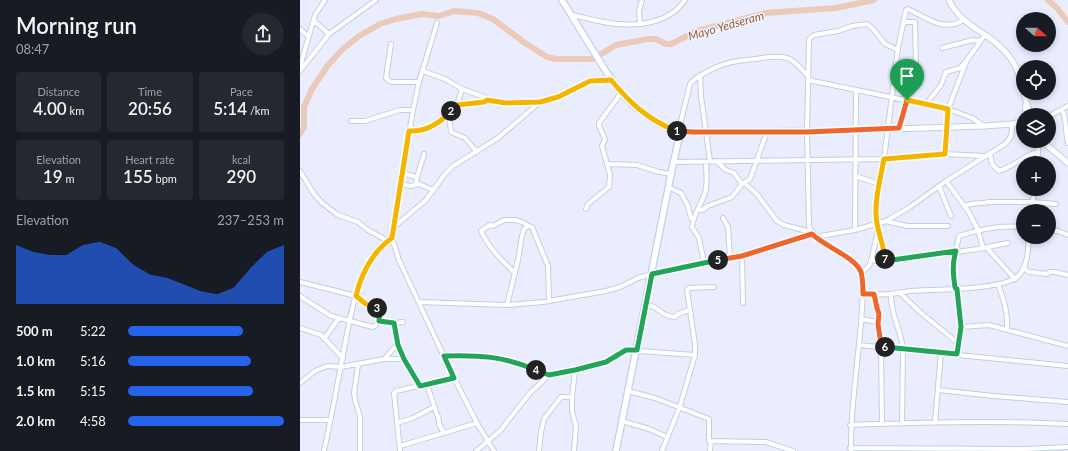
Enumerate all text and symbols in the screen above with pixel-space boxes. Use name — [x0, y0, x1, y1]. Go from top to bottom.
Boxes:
water label: Mayo Yedseram — [686, 8, 766, 44]
text: Morning run — [16, 12, 137, 39]
north arrow — [1016, 12, 1056, 52]
map controls — [1016, 12, 1056, 244]
button: share — [242, 13, 284, 55]
text: 08:47 — [16, 41, 49, 57]
pin — [890, 59, 924, 100]
button: locate — [1016, 60, 1056, 100]
icon: arrive — [896, 65, 918, 87]
text: Distance — [38, 85, 80, 98]
text: Time — [138, 85, 162, 98]
text: Pace — [230, 85, 253, 98]
text: 4.00 — [33, 98, 67, 119]
text: 20:56 — [128, 98, 172, 119]
text: 5:14 — [213, 98, 247, 119]
pin: 2 — [441, 101, 461, 121]
text: km — [67, 104, 84, 117]
text: /km — [247, 104, 270, 117]
text: 2 — [448, 104, 454, 117]
button: layers — [1016, 108, 1056, 148]
pin: 1 — [667, 121, 687, 141]
text: 1 — [674, 124, 680, 137]
text: Elevation — [36, 153, 81, 166]
text: Heart rate — [125, 153, 175, 166]
text: kcal — [232, 153, 251, 166]
button: + — [1016, 156, 1056, 196]
text: 19 — [43, 166, 63, 187]
text: 155 — [123, 166, 153, 187]
text: 290 — [227, 166, 256, 187]
text: m — [63, 172, 74, 185]
text: bpm — [153, 172, 177, 185]
button: − — [1016, 204, 1056, 244]
text: Elevation — [16, 212, 69, 228]
text: 237–253 m — [217, 212, 284, 228]
pin: 7 — [875, 249, 895, 269]
pin: 5 — [708, 250, 728, 270]
text: 7 — [882, 252, 888, 265]
text: 5 — [715, 253, 721, 266]
pin: 3 — [367, 298, 387, 318]
text: 3 — [374, 301, 380, 314]
text: 500 m — [16, 323, 53, 339]
text: 5:22 — [80, 323, 106, 339]
pin: 6 — [875, 337, 895, 357]
text: 6 — [882, 340, 888, 353]
text: 1.0 km — [16, 353, 55, 369]
text: 5:16 — [80, 353, 106, 369]
pin: 4 — [526, 360, 546, 380]
text: 4 — [533, 363, 539, 376]
text: 1.5 km — [16, 383, 55, 399]
text: 5:15 — [80, 383, 106, 399]
text: 2.0 km — [16, 413, 55, 429]
text: 4:58 — [80, 413, 106, 429]

